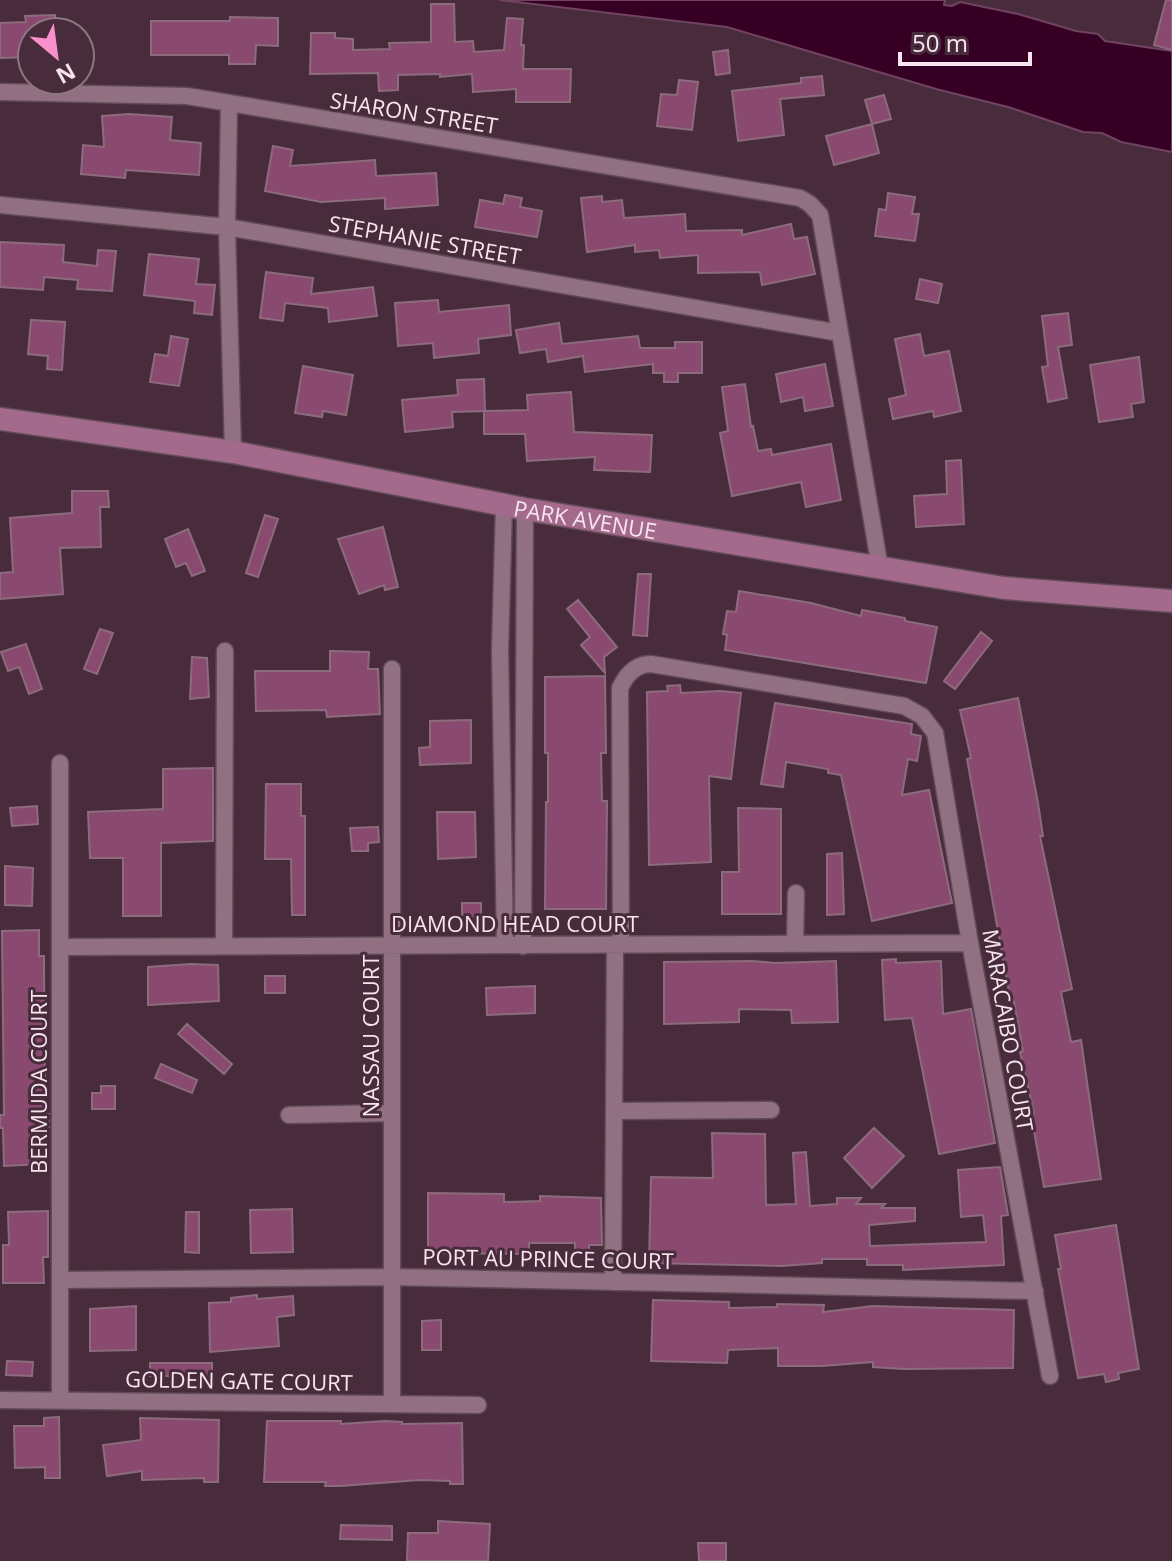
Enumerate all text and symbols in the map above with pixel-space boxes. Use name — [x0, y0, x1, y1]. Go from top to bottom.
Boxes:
north arrow — [16, 16, 96, 96]
scale bar — [900, 16, 1030, 66]
text: 50 m — [912, 26, 968, 59]
text: N — [51, 57, 81, 92]
street label: SHARON STREET — [328, 84, 500, 140]
street label: STEPHANIE STREET — [326, 207, 524, 271]
street label: PARK AVENUE — [511, 492, 659, 545]
street label: DIAMOND HEAD COURT — [391, 908, 639, 938]
street label: MARACAIBO COURT — [976, 927, 1042, 1133]
street label: NASSAU COURT — [355, 955, 385, 1117]
street label: BERMUDA COURT — [23, 990, 53, 1174]
street label: PORT AU PRINCE COURT — [422, 1241, 674, 1275]
street label: GOLDEN GATE COURT — [125, 1363, 353, 1397]

